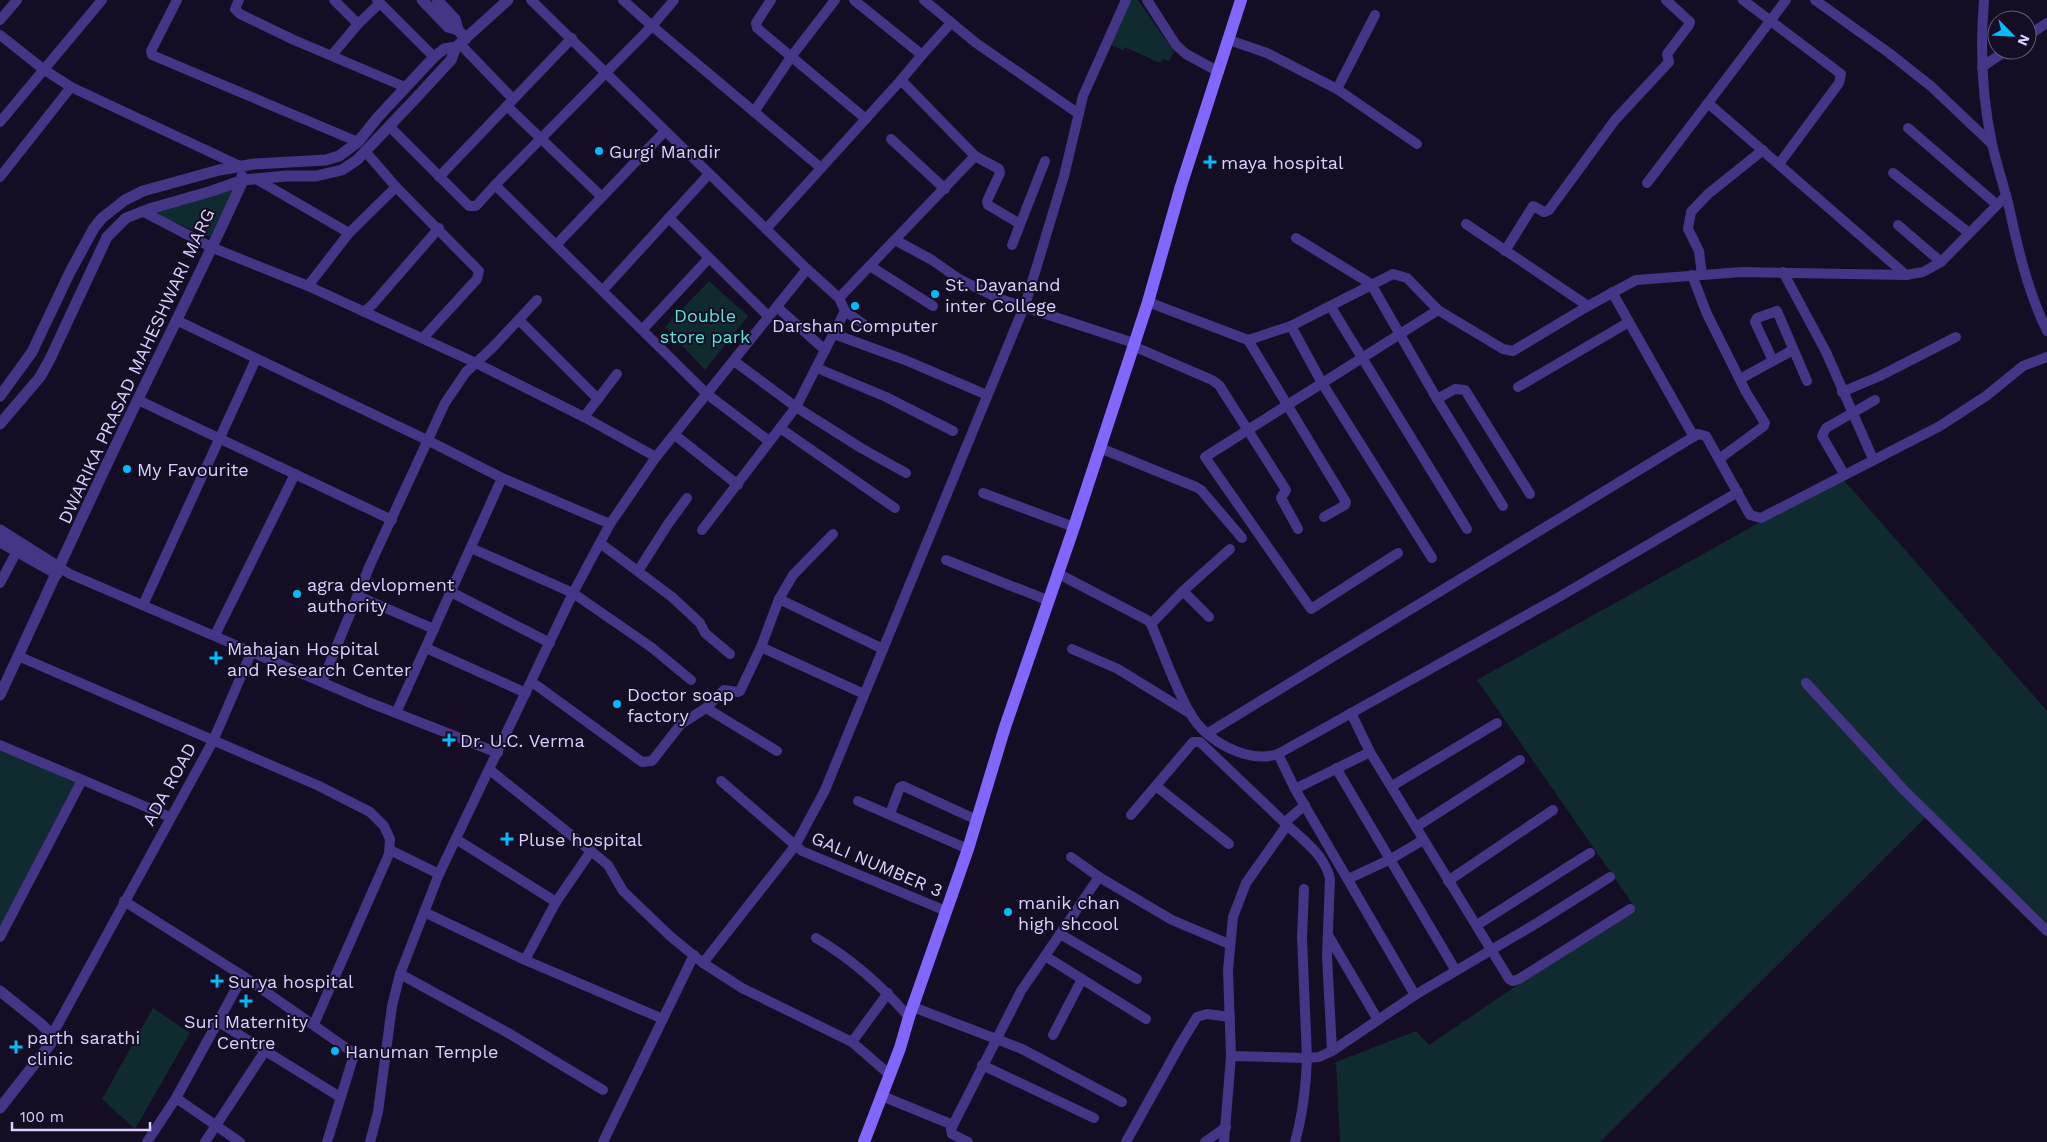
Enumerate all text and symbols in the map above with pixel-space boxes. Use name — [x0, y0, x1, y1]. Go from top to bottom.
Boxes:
north arrow — [1987, 10, 2037, 60]
text: N — [2014, 32, 2033, 48]
place label: Gurgi Mandir — [609, 141, 721, 162]
marker: Gurgi Mandir — [593, 145, 605, 157]
place label: maya hospital — [1221, 152, 1344, 173]
marker: maya hospital — [1203, 155, 1217, 169]
street label: DWARIKA PRASAD MAHESHWARI MARG — [53, 205, 219, 527]
place label: St. Dayanand inter College — [945, 274, 1061, 316]
marker: St. Dayanand inter College — [929, 288, 941, 300]
marker: Darshan Computer — [849, 300, 861, 312]
park label: Double store park — [660, 305, 750, 347]
place label: Darshan Computer — [772, 315, 938, 336]
place label: My Favourite — [137, 459, 249, 480]
marker: My Favourite — [121, 463, 133, 475]
place label: agra devlopment authority — [307, 574, 455, 616]
marker: agra devlopment authority — [291, 588, 303, 600]
place label: Mahajan Hospital and Research Center — [227, 638, 411, 680]
marker: Mahajan Hospital and Research Center — [209, 651, 223, 665]
place label: Doctor soap factory — [627, 684, 734, 726]
marker: Doctor soap factory — [611, 698, 623, 710]
place label: Dr. U.C. Verma — [460, 730, 585, 751]
marker: Dr. U.C. Verma — [442, 733, 456, 747]
street label: ADA ROAD — [138, 739, 200, 829]
street label: GALI NUMBER 3 — [808, 827, 946, 901]
place label: Pluse hospital — [518, 829, 643, 850]
marker: Pluse hospital — [500, 832, 514, 846]
place label: manik chan high shcool — [1018, 892, 1120, 934]
marker: manik chan high shcool — [1002, 906, 1014, 918]
place label: Surya hospital — [228, 971, 354, 992]
marker: Surya hospital — [210, 974, 224, 988]
marker: Suri Maternity Centre — [239, 994, 253, 1008]
place label: Suri Maternity Centre — [184, 1011, 309, 1053]
place label: parth sarathi clinic — [27, 1027, 140, 1069]
marker: parth sarathi clinic — [9, 1040, 23, 1054]
place label: Hanuman Temple — [345, 1041, 498, 1062]
marker: Hanuman Temple — [329, 1045, 341, 1057]
scale bar — [12, 1100, 150, 1132]
text: 100 m — [20, 1108, 64, 1126]

